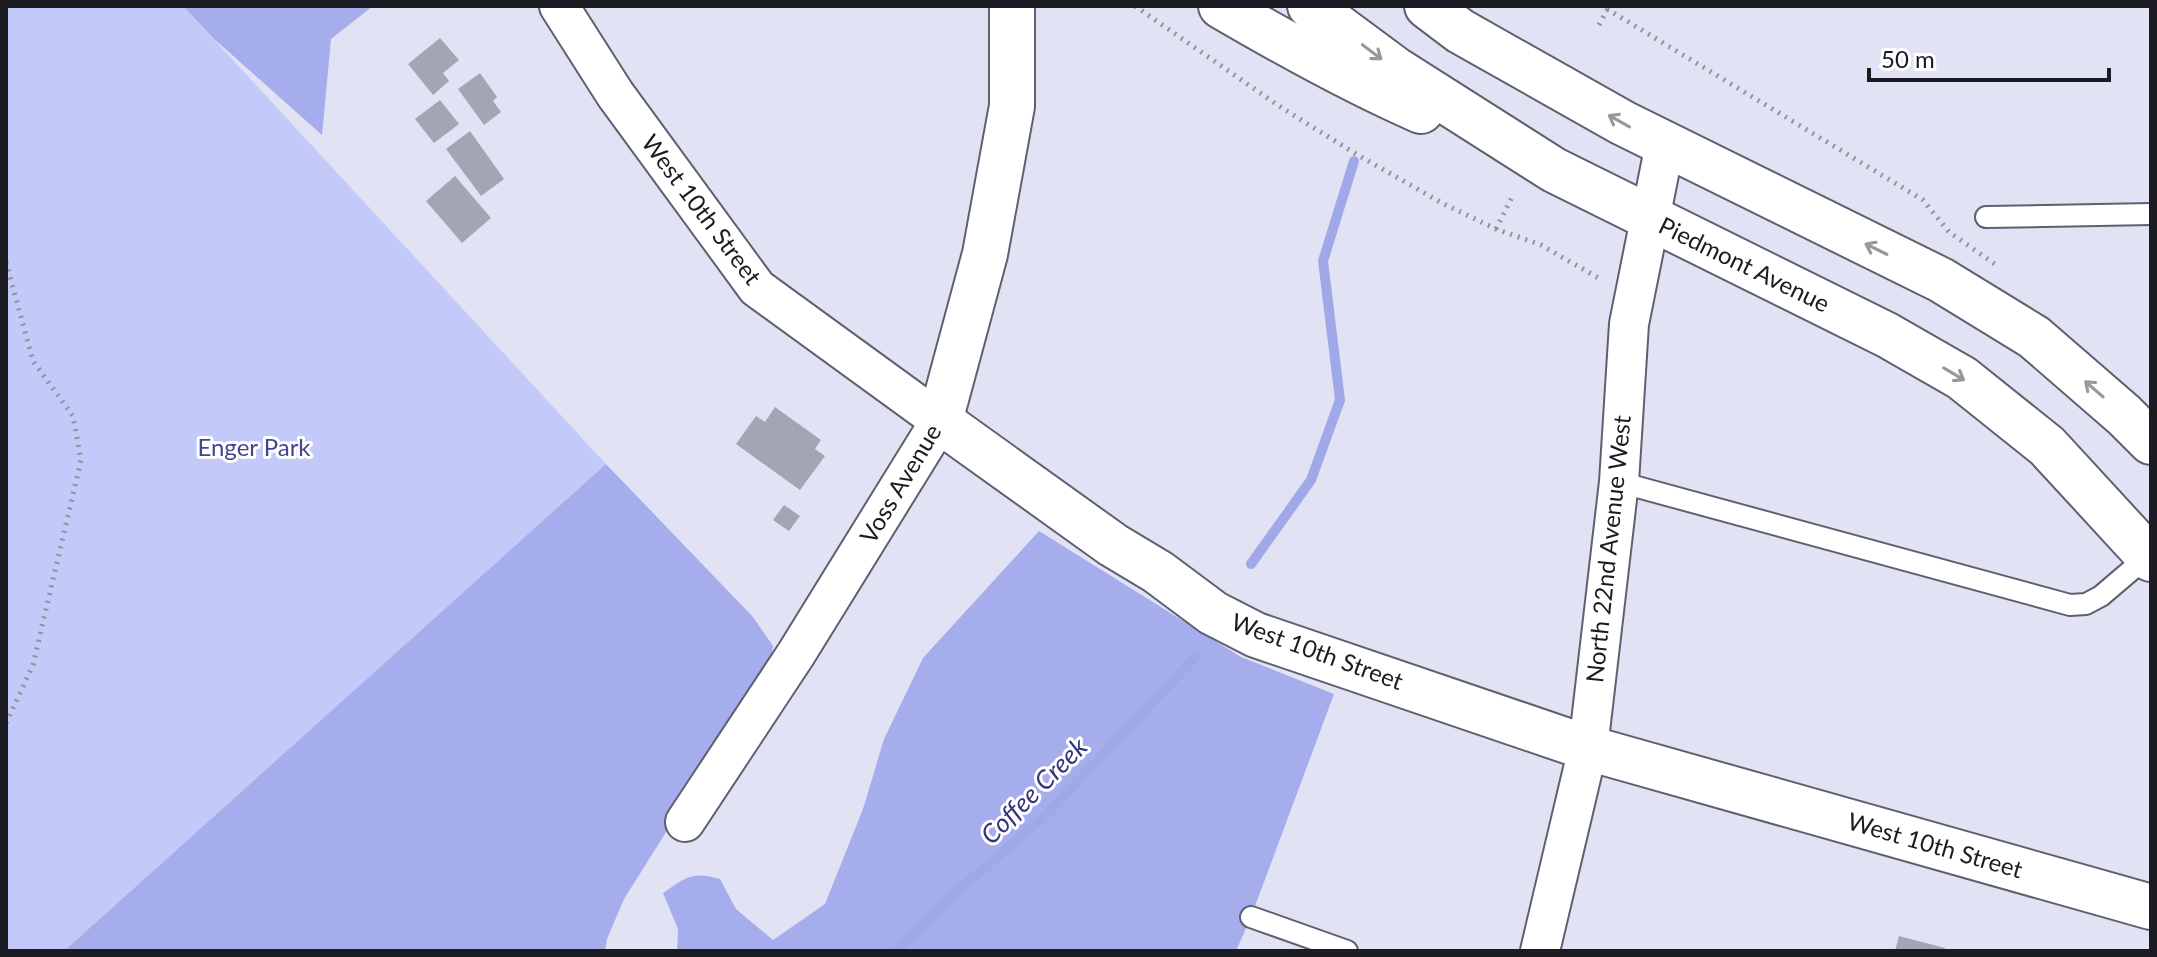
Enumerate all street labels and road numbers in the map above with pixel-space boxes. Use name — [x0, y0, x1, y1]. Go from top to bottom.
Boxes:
street label: West 10th Street — [636, 128, 768, 290]
street label: Piedmont Avenue — [1655, 210, 1835, 317]
street label: North 22nd Avenue West — [1579, 413, 1636, 684]
street label: Voss Avenue — [853, 418, 947, 548]
street label: West 10th Street — [1228, 606, 1408, 695]
street label: West 10th Street — [1845, 806, 2027, 883]

